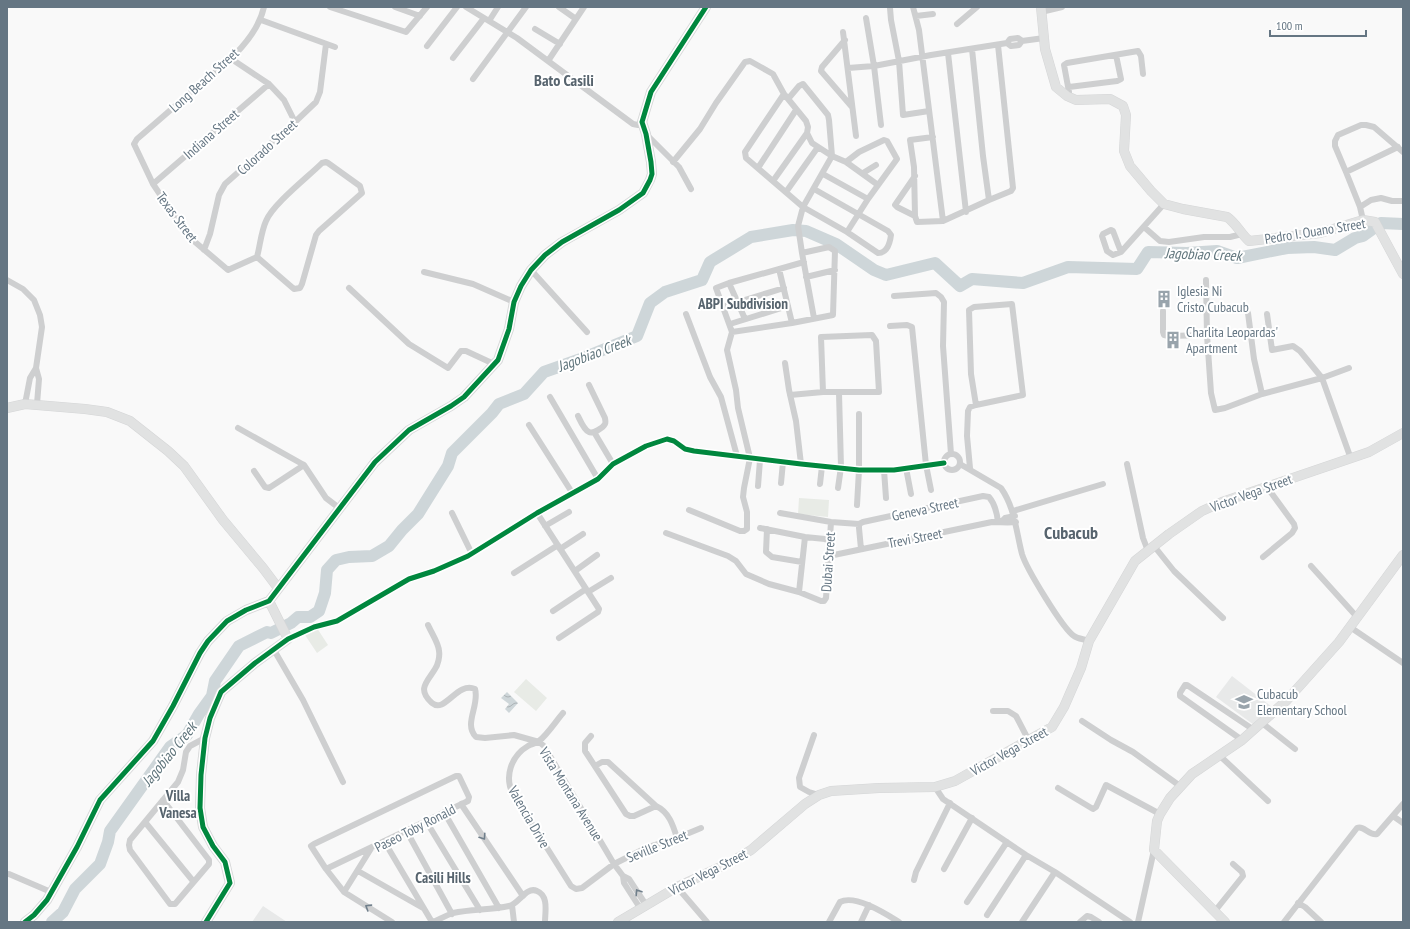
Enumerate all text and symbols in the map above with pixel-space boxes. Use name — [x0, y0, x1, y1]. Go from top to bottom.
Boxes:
scale bar — [1270, 12, 1366, 38]
text: 100 m — [1276, 18, 1303, 33]
street label: Long Beach Street — [165, 44, 243, 116]
district label: Bato Casili — [534, 70, 594, 90]
street label: Indiana Street — [180, 105, 243, 163]
street label: Colorado Street — [233, 115, 301, 179]
street label: Texas Street — [152, 188, 202, 246]
street label: Pedro I. Ouano Street — [1263, 214, 1367, 248]
water label: Jagobiao Creek — [1163, 243, 1244, 265]
place label: Iglesia Ni Cristo Cubacub — [1177, 282, 1249, 316]
building icon: Iglesia Ni Cristo Cubacub — [1154, 289, 1174, 309]
district label: ABPI Subdivision — [697, 294, 788, 313]
place label: Charlita Leopardas' Apartment — [1186, 323, 1278, 357]
water label: Jagobiao Creek — [554, 330, 635, 376]
building icon: Charlita Leopardas' Apartment — [1163, 330, 1183, 350]
street label: Victor Vega Street — [1207, 470, 1295, 516]
street label: Geneva Street — [890, 493, 960, 525]
district label: Cubacub — [1044, 521, 1098, 544]
street label: Trevi Street — [886, 524, 944, 552]
street label: Dubai Street — [817, 531, 839, 593]
place label: Cubacub Elementary School — [1257, 685, 1347, 719]
school or university icon: Cubacub Elementary School — [1234, 692, 1254, 712]
water label: Jagobiao Creek — [137, 716, 202, 791]
street label: Victor Vega Street — [966, 722, 1051, 780]
street label: Vista Montana Avenue — [534, 743, 607, 844]
street label: Valencia Drive — [504, 782, 554, 851]
district label: Villa Vanesa — [158, 786, 197, 822]
street label: Paseo Toby Ronald — [371, 800, 459, 856]
street label: Seville Street — [624, 826, 690, 866]
one-way arrow — [478, 832, 485, 839]
street label: Victor Vega Street — [665, 844, 750, 900]
district label: Casili Hills — [415, 868, 471, 887]
one-way arrow — [635, 889, 642, 896]
one-way arrow — [365, 904, 372, 912]

